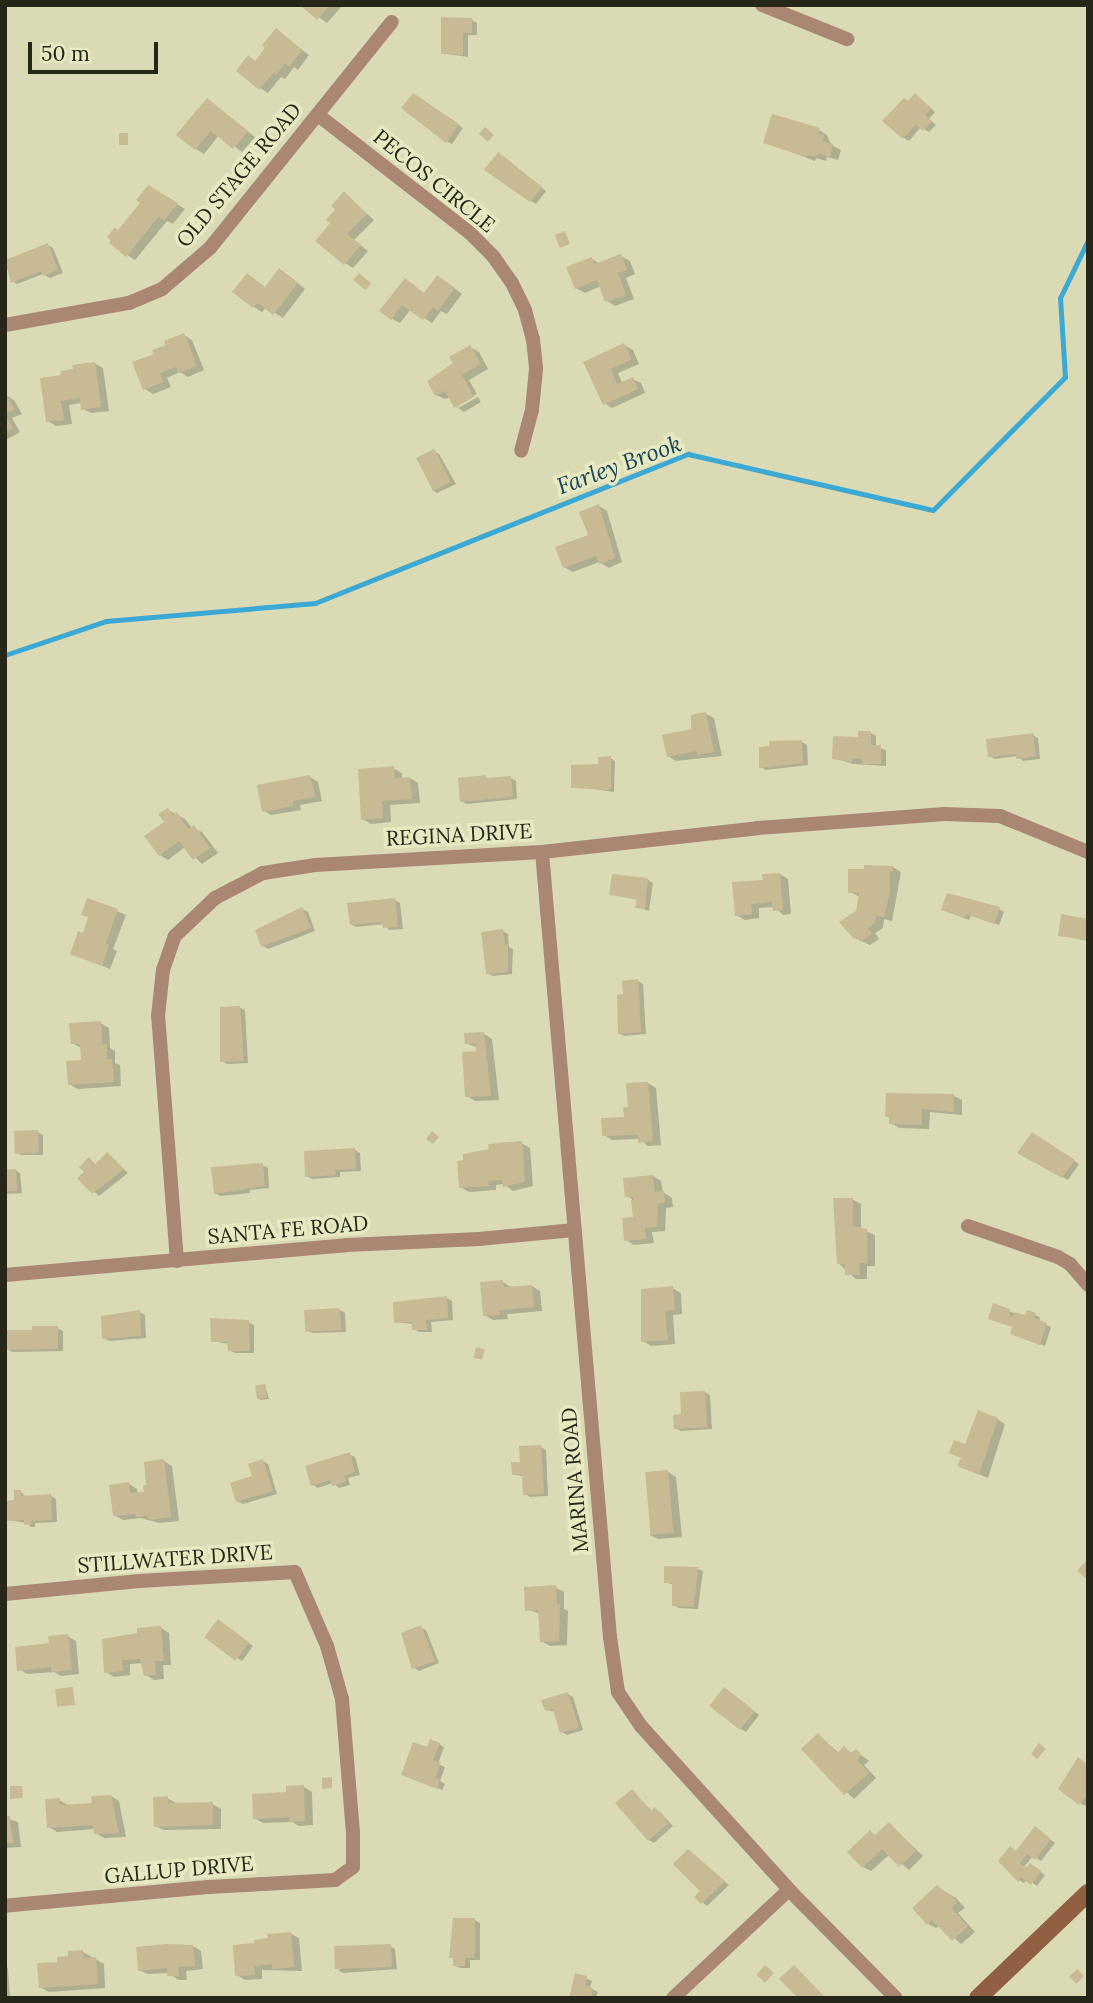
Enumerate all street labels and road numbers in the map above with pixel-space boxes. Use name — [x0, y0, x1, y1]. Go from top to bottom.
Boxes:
street label: OLD STAGE ROAD — [171, 98, 307, 252]
street label: PECOS CIRCLE — [368, 124, 500, 238]
street label: REGINA DRIVE — [385, 819, 533, 851]
street label: SANTA FE ROAD — [207, 1210, 369, 1250]
street label: MARINA ROAD — [556, 1406, 594, 1554]
street label: STILLWATER DRIVE — [77, 1540, 273, 1578]
street label: GALLUP DRIVE — [103, 1851, 255, 1889]

